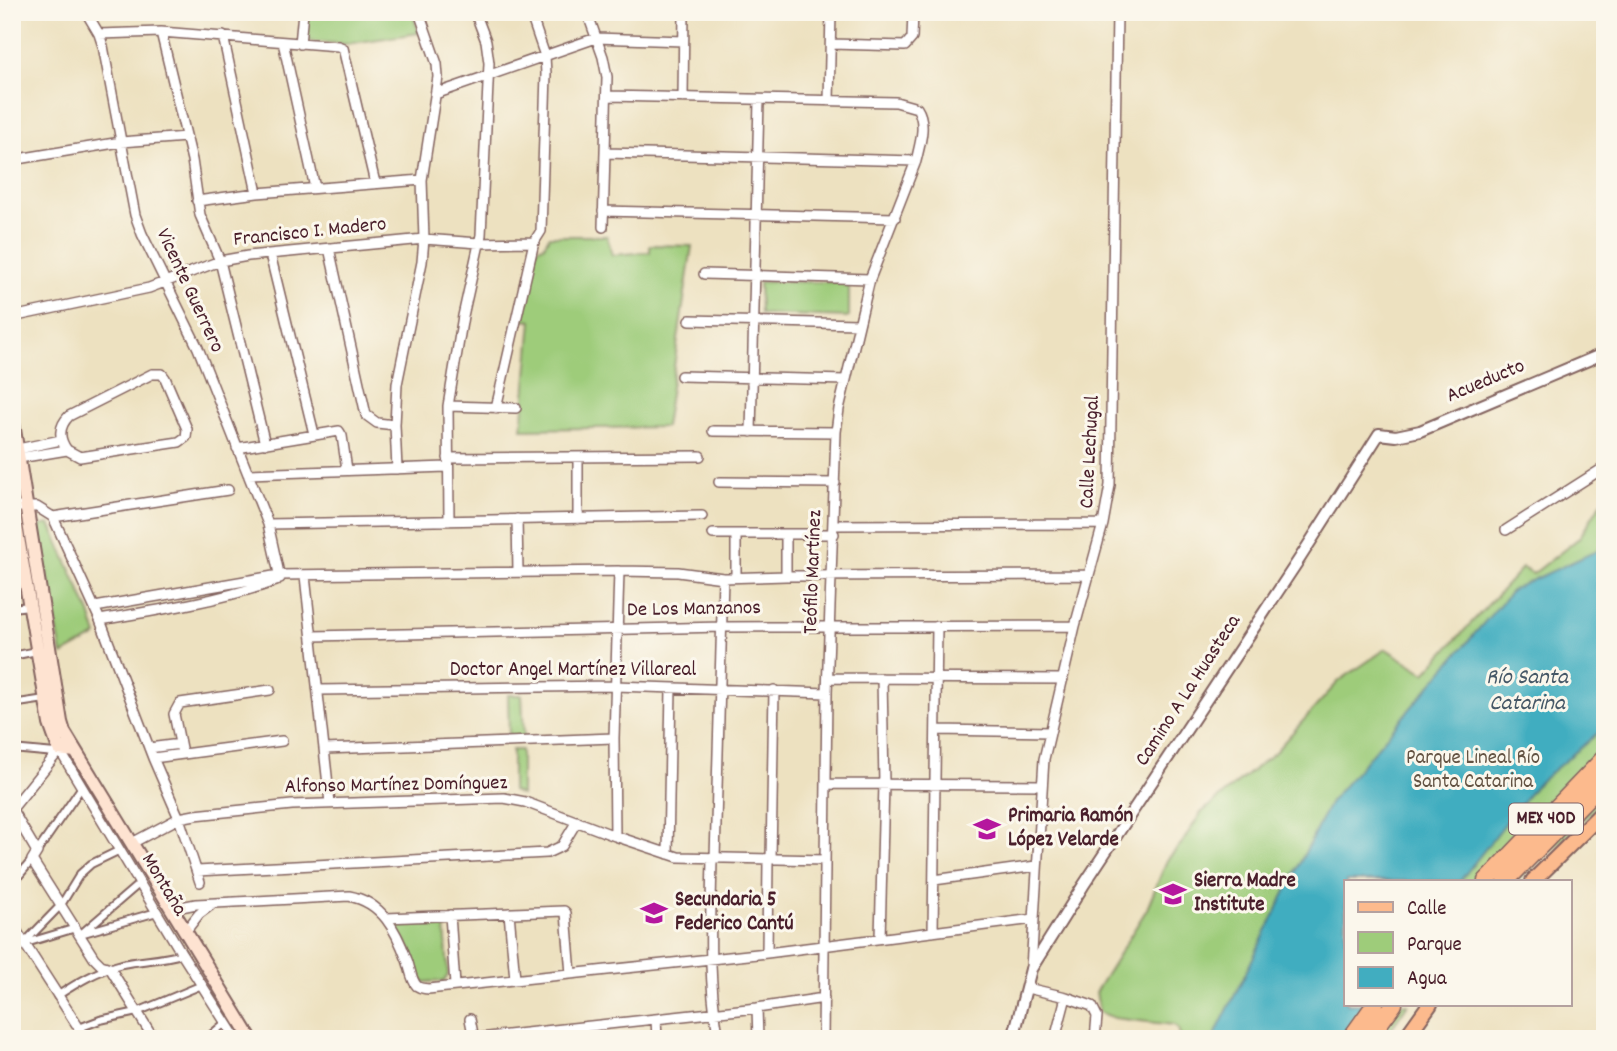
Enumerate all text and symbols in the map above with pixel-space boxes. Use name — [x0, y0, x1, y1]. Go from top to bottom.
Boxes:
street label: Francisco I. Madero — [232, 210, 388, 256]
street label: Vicente Guerrero — [147, 224, 231, 358]
street label: Acueducto — [1442, 352, 1530, 412]
street label: Calle Lechugal — [1073, 395, 1109, 509]
street label: Teófilo Martínez — [797, 509, 831, 635]
street label: De Los Manzanos — [627, 594, 761, 626]
street label: Camino A La Huasteca — [1129, 608, 1250, 773]
street label: Doctor Angel Martínez Villareal — [450, 656, 696, 686]
water label: Río Santa Catarina — [1486, 662, 1569, 721]
park label: Parque Lineal Río Santa Catarina — [1406, 744, 1540, 798]
street label: Alfonso Martínez Domínguez — [284, 769, 508, 803]
place label: Primaria Ramón López Velarde — [1008, 802, 1134, 856]
road number: MEX 40D — [1509, 804, 1583, 834]
school or university icon: Primaria Ramón López Velarde — [972, 814, 1002, 844]
street label: Montaña — [132, 848, 194, 923]
place label: Sierra Madre Institute — [1194, 867, 1296, 921]
school or university icon: Sierra Madre Institute — [1158, 879, 1188, 909]
legend — [1344, 880, 1572, 1006]
place label: Secundaria 5 Federico Cantú — [675, 886, 794, 940]
text: Calle — [1407, 895, 1446, 925]
school or university icon: Secundaria 5 Federico Cantú — [639, 898, 669, 928]
text: Parque — [1407, 931, 1462, 961]
text: Agua — [1407, 965, 1448, 995]

